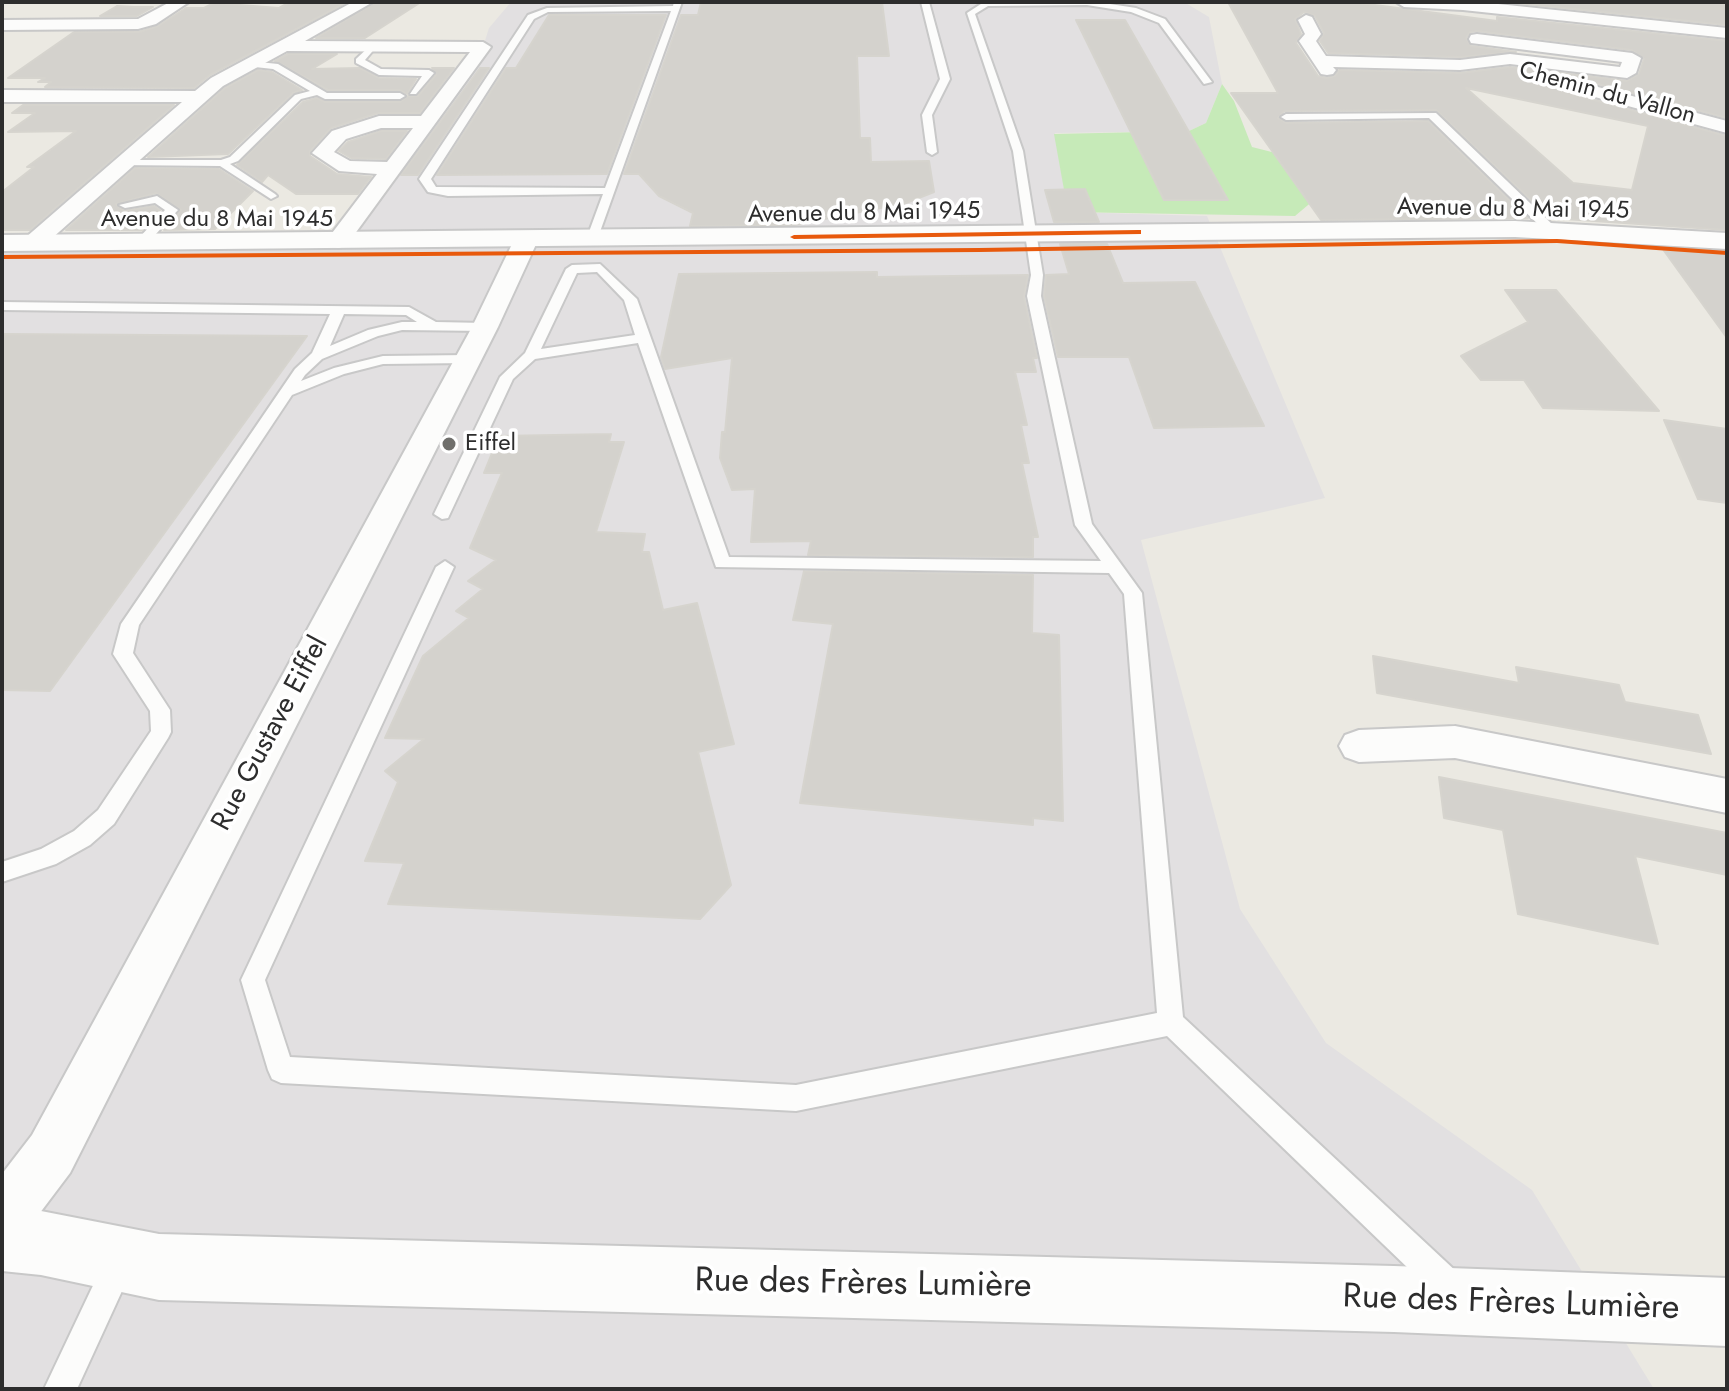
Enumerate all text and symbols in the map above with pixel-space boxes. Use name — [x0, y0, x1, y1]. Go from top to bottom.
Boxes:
street label: Chemin du Vallon — [1516, 57, 1698, 131]
street label: Avenue du 8 Mai 1945 — [1397, 194, 1629, 226]
street label: Avenue du 8 Mai 1945 — [748, 198, 980, 230]
street label: Avenue du 8 Mai 1945 — [101, 206, 333, 234]
place label: Eiffel — [465, 430, 516, 458]
marker: Eiffel — [440, 435, 458, 453]
street label: Rue Gustave Eiffel — [206, 631, 336, 837]
street label: Rue des Frères Lumière — [694, 1262, 1032, 1308]
street label: Rue des Frères Lumière — [1342, 1278, 1680, 1330]

